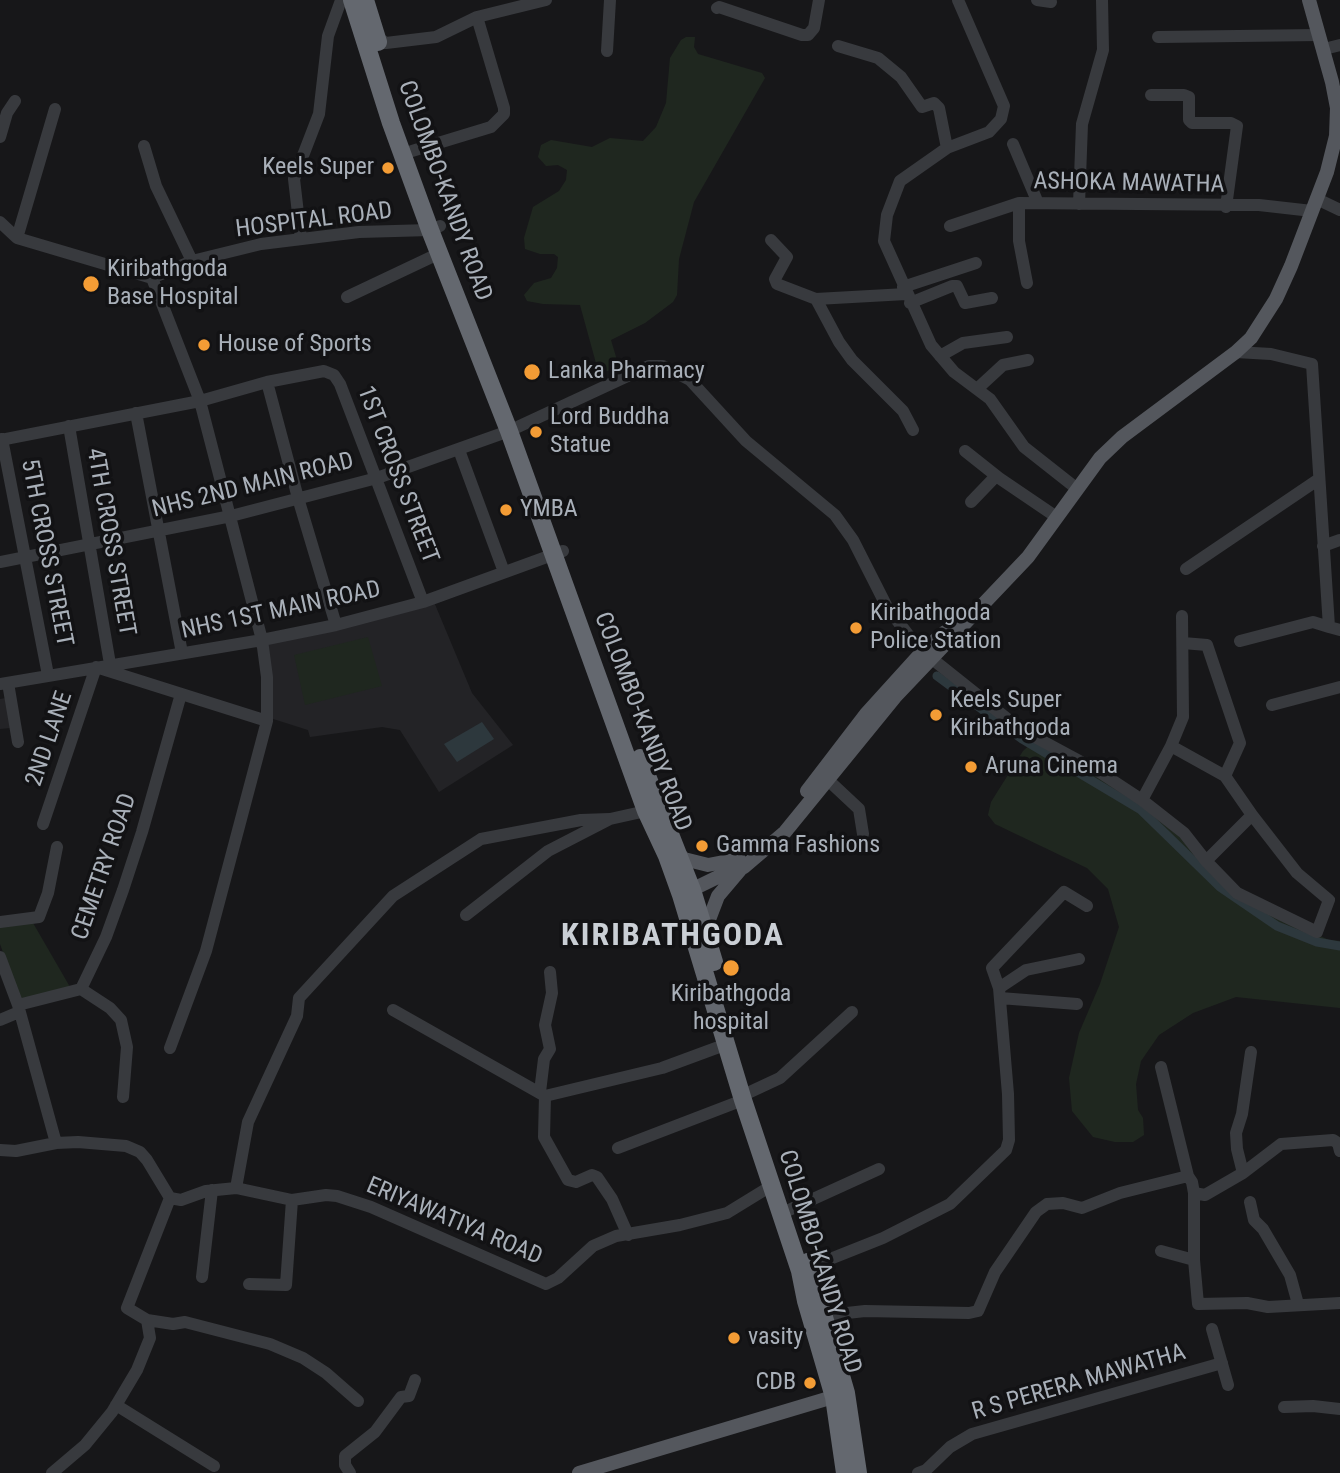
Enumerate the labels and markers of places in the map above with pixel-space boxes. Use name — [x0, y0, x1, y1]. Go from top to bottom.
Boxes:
place label: Keels Super — [262, 154, 374, 182]
marker: Keels Super — [380, 160, 396, 176]
place label: Kiribathgoda Base Hospital — [107, 256, 239, 312]
marker: Kiribathgoda Base Hospital — [81, 274, 101, 294]
place label: House of Sports — [218, 331, 372, 359]
marker: House of Sports — [196, 337, 212, 353]
place label: Lanka Pharmacy — [548, 358, 705, 386]
marker: Lanka Pharmacy — [522, 362, 542, 382]
place label: Lord Buddha Statue — [550, 404, 670, 460]
marker: Lord Buddha Statue — [528, 424, 544, 440]
place label: YMBA — [520, 496, 578, 524]
marker: YMBA — [498, 502, 514, 518]
place label: Kiribathgoda Police Station — [870, 600, 1001, 656]
marker: Kiribathgoda Police Station — [848, 620, 864, 636]
place label: Keels Super Kiribathgoda — [950, 687, 1071, 743]
marker: Keels Super Kiribathgoda — [928, 707, 944, 723]
place label: Aruna Cinema — [985, 753, 1118, 781]
marker: Aruna Cinema — [963, 759, 979, 775]
place label: Gamma Fashions — [716, 832, 880, 860]
marker: Gamma Fashions — [694, 838, 710, 854]
marker: Kiribathgoda hospital — [721, 958, 741, 978]
place label: Kiribathgoda hospital — [671, 981, 791, 1037]
place label: vasity — [748, 1324, 803, 1352]
marker: vasity — [726, 1330, 742, 1346]
place label: CDB — [756, 1369, 796, 1397]
marker: CDB — [802, 1375, 818, 1391]

